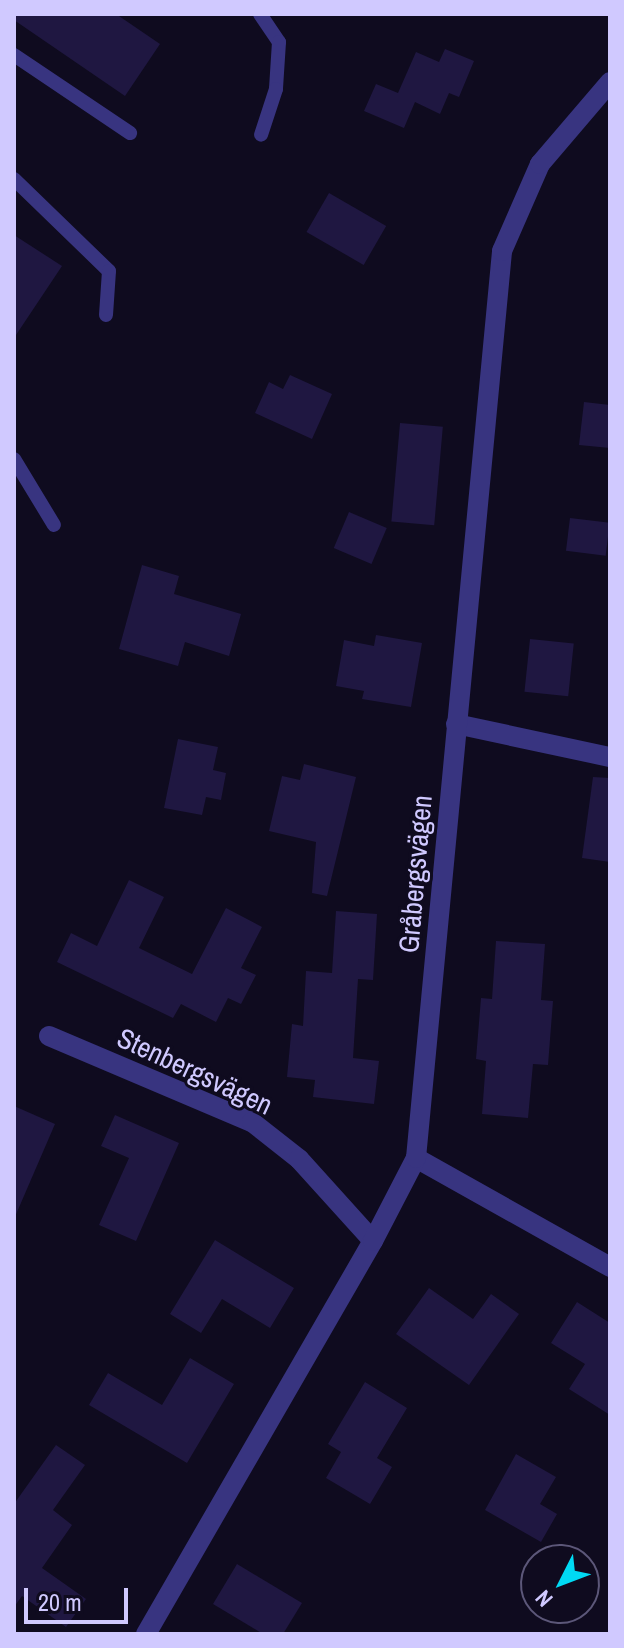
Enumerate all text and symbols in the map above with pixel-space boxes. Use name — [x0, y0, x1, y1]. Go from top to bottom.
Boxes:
street label: Gråbergsvägen — [391, 794, 439, 954]
street label: Stenbergsvägen — [112, 1020, 278, 1122]
north arrow — [520, 1544, 600, 1624]
scale bar — [28, 1572, 132, 1622]
text: N — [528, 1584, 559, 1614]
text: 20 m — [38, 1586, 82, 1618]

